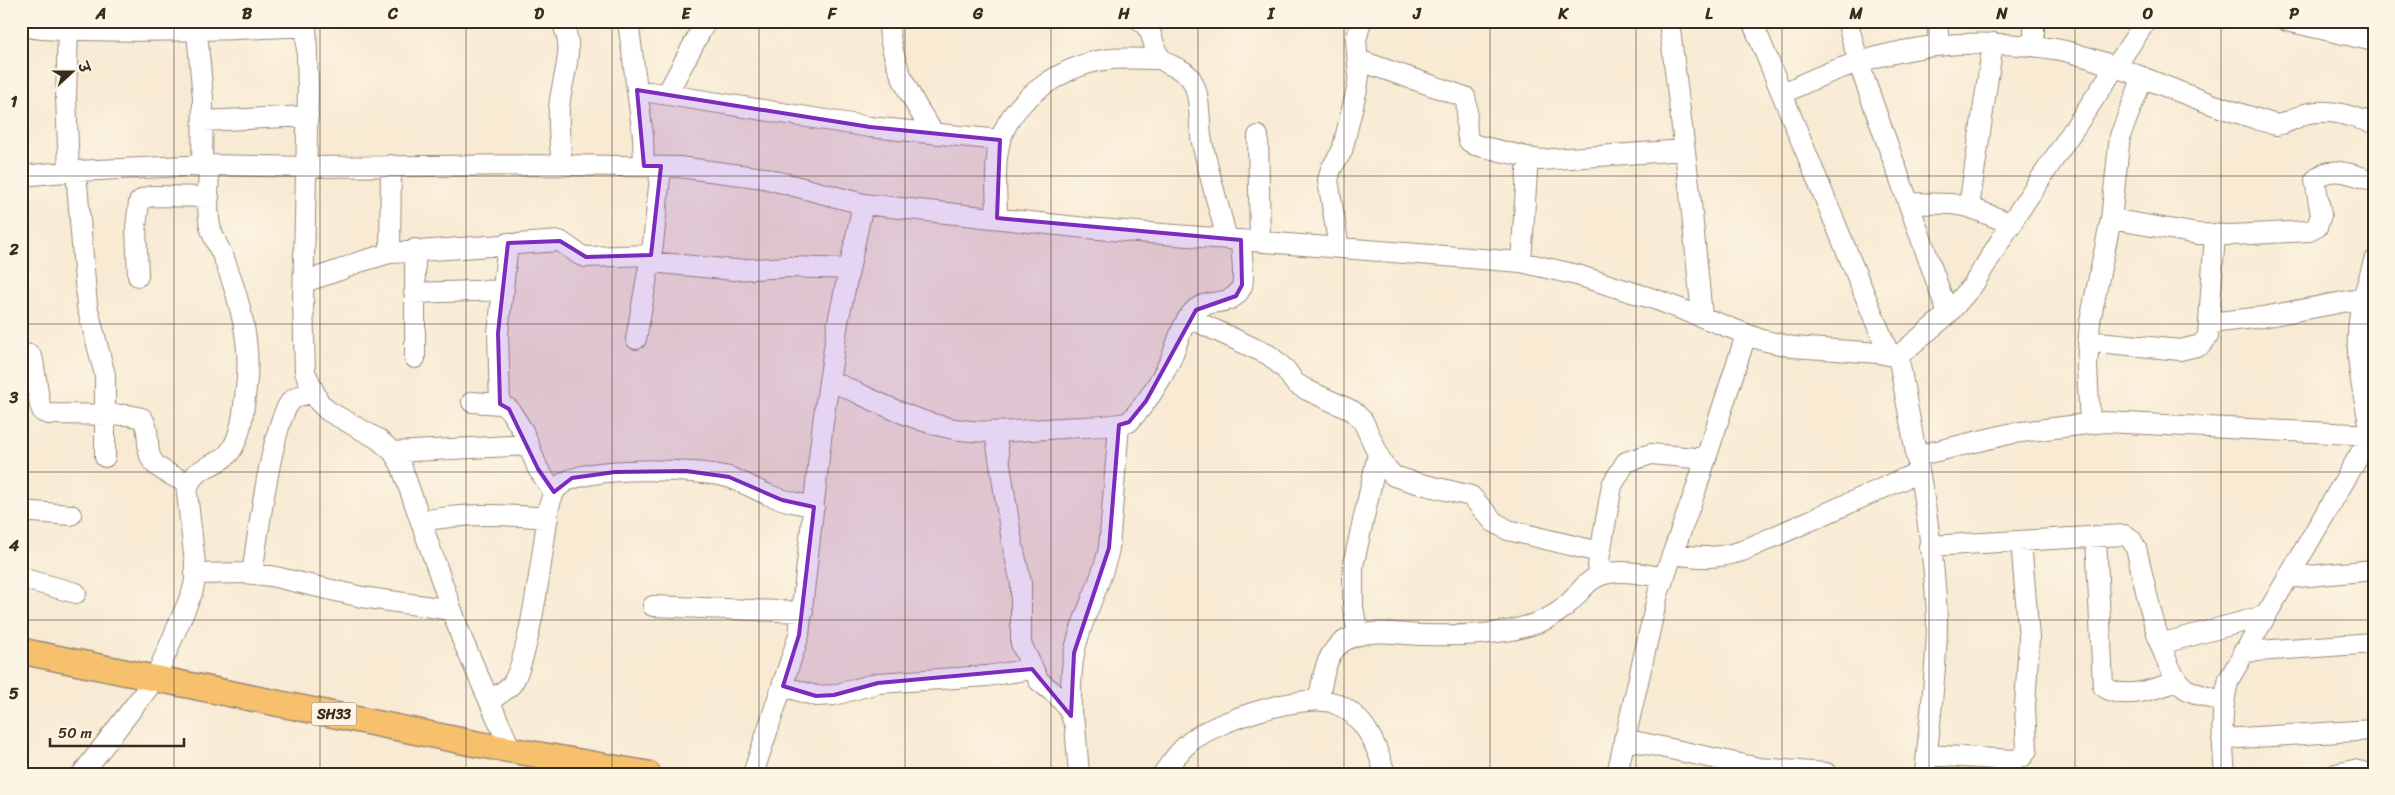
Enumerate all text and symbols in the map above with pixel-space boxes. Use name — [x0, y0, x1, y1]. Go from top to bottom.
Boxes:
text: A — [95, 0, 106, 28]
text: B — [242, 0, 253, 28]
text: C — [387, 0, 399, 28]
text: D — [534, 0, 544, 28]
text: E — [682, 0, 692, 28]
text: F — [827, 0, 838, 28]
text: G — [972, 0, 984, 28]
text: H — [1117, 0, 1130, 28]
text: I — [1267, 0, 1276, 28]
text: J — [1412, 0, 1422, 28]
text: K — [1557, 0, 1569, 28]
text: L — [1705, 0, 1713, 28]
text: M — [1848, 0, 1863, 28]
text: N — [1995, 0, 2008, 28]
text: O — [2142, 0, 2154, 28]
text: P — [2289, 0, 2299, 28]
north arrow — [48, 48, 98, 98]
text: उ — [70, 57, 98, 78]
text: 1 — [11, 87, 18, 116]
text: 2 — [8, 235, 19, 264]
text: 3 — [9, 383, 19, 412]
text: 4 — [8, 531, 19, 560]
text: 5 — [9, 679, 19, 708]
road number: SH33 — [312, 702, 356, 726]
scale bar — [50, 715, 184, 747]
text: 50 m — [58, 720, 93, 746]

